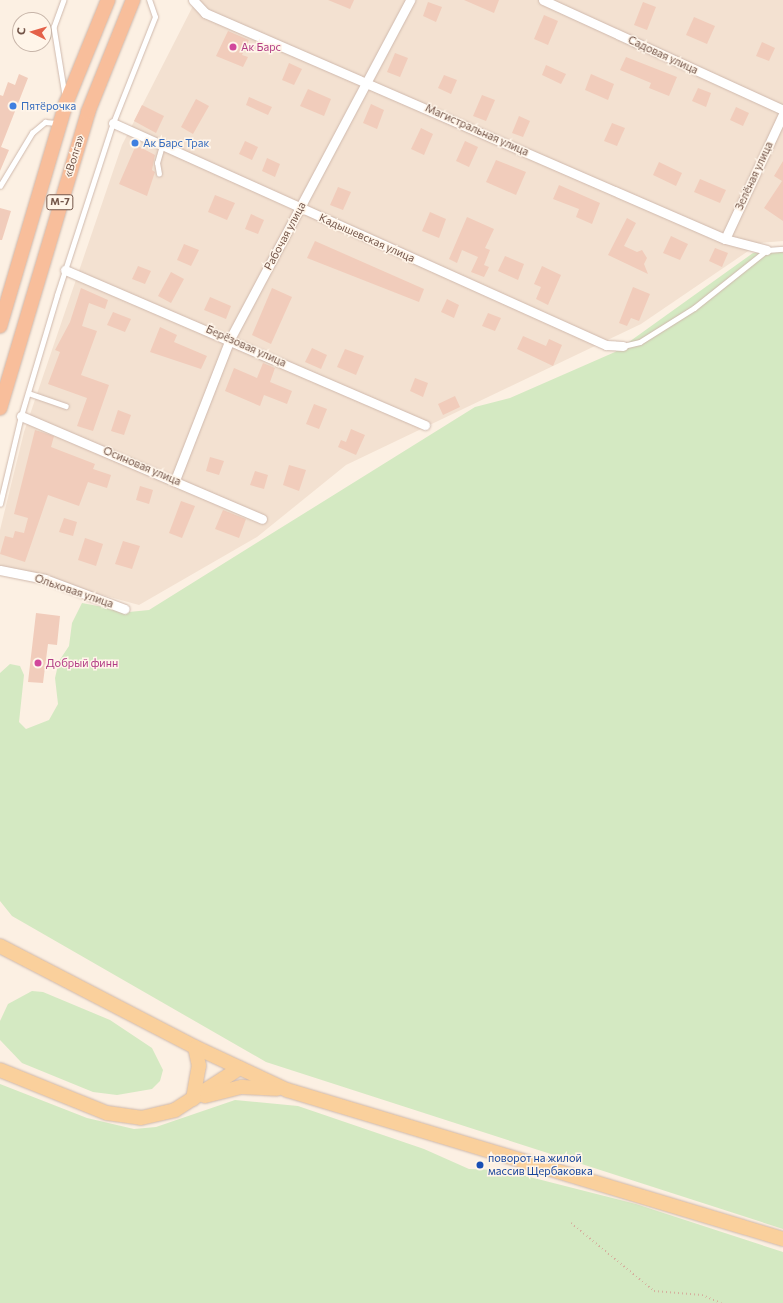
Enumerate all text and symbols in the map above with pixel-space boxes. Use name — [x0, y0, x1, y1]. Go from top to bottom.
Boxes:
north arrow — [12, 12, 52, 52]
text: С — [14, 27, 27, 35]
street label: Садовая улица — [626, 33, 700, 77]
place label: Ак Барс — [241, 40, 281, 54]
marker: Ак Барс — [228, 42, 238, 52]
place label: Пятёрочка — [21, 99, 76, 113]
marker: Пятёрочка — [8, 101, 18, 111]
street label: Магистральная улица — [423, 101, 531, 159]
street label: «Волга» — [61, 134, 87, 178]
place label: Ак Барс Трак — [143, 136, 209, 150]
marker: Ак Барс Трак — [130, 138, 140, 148]
street label: Зелёная улица — [732, 140, 776, 212]
road number: М-7 — [46, 194, 74, 210]
street label: Рабочая улица — [261, 200, 309, 272]
street label: Кадышевская улица — [317, 211, 417, 265]
street label: Берёзовая улица — [204, 322, 288, 370]
street label: Осиновая улица — [101, 444, 183, 488]
street label: Ольховая улица — [33, 571, 115, 611]
place label: Добрый финн — [46, 656, 118, 670]
marker: Добрый финн — [33, 658, 43, 668]
place label: поворот на жилой массив Щербаковка — [488, 1152, 593, 1178]
marker: поворот на жилой массив Щербаковка — [475, 1160, 485, 1170]

